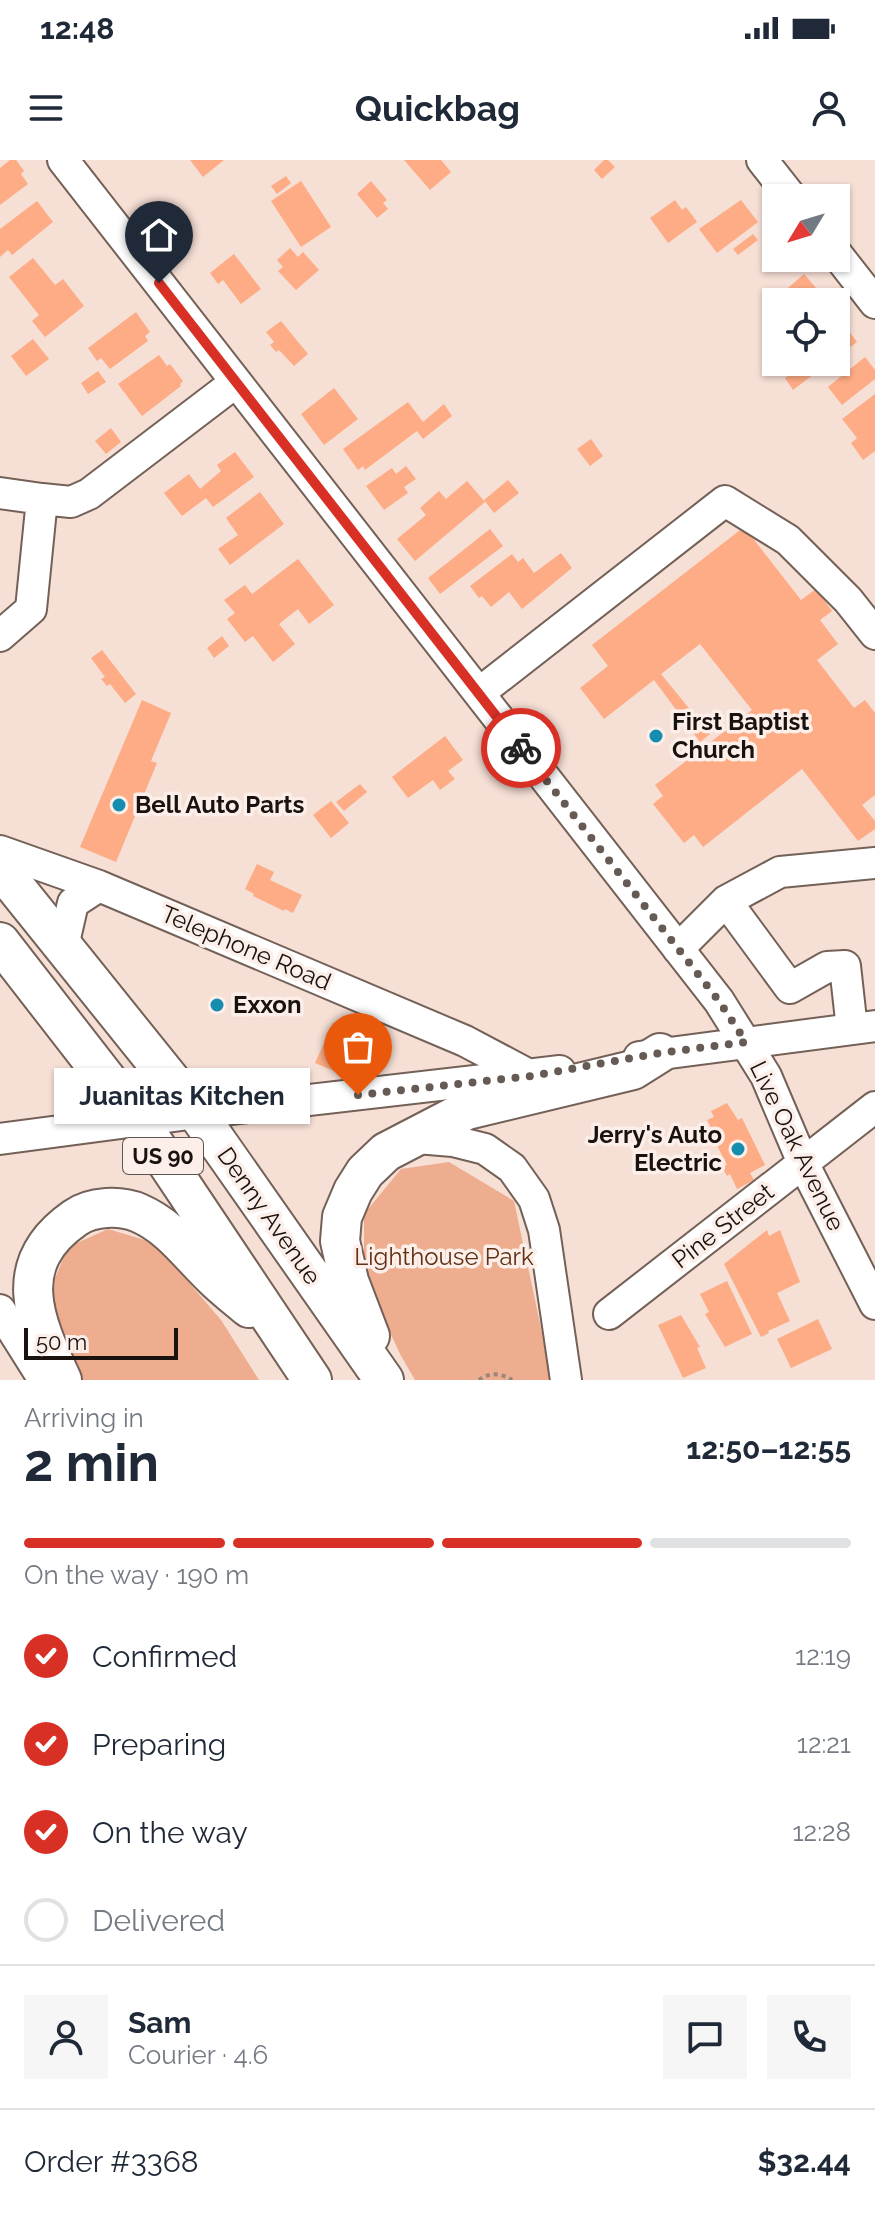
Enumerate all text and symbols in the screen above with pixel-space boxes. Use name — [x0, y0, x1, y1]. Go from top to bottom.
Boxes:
text: 12:48 — [40, 11, 114, 46]
icon: menu — [24, 86, 68, 130]
icon: person — [807, 86, 851, 130]
text: Quickbag — [355, 87, 520, 129]
north arrow — [762, 184, 850, 272]
map controls — [762, 184, 850, 376]
pin — [125, 201, 193, 283]
icon: home — [137, 213, 181, 257]
button: locate — [762, 288, 850, 376]
place label: First Baptist Church — [672, 707, 809, 764]
courier — [481, 708, 561, 788]
icon: bike — [499, 726, 543, 770]
marker: First Baptist Church — [647, 727, 665, 745]
place label: Bell Auto Parts — [135, 790, 304, 819]
marker: Bell Auto Parts — [110, 796, 128, 814]
street label: Telephone Road — [157, 899, 335, 996]
place label: Exxon — [233, 990, 301, 1019]
marker: Exxon — [208, 996, 226, 1014]
pin — [324, 1013, 392, 1095]
icon: bag — [336, 1025, 380, 1069]
street label: Live Oak Avenue — [744, 1056, 851, 1235]
callout: Juanitas Kitchen — [54, 1067, 310, 1123]
text: Juanitas Kitchen — [79, 1081, 285, 1111]
place label: Jerry's Auto Electric — [588, 1120, 722, 1177]
road number: US 90 — [123, 1138, 203, 1174]
marker: Jerry's Auto Electric — [729, 1140, 747, 1158]
street label: Denny Avenue — [211, 1141, 327, 1290]
street label: Pine Street — [666, 1177, 779, 1274]
park label: Lighthouse Park — [354, 1242, 534, 1271]
scale bar — [24, 1324, 178, 1360]
text: 50 m — [36, 1329, 87, 1355]
text: Arriving in — [24, 1403, 144, 1433]
text: 12:50–12:55 — [686, 1431, 851, 1466]
text: 2 min — [24, 1432, 159, 1493]
text: On the way · 190 m — [24, 1560, 249, 1590]
icon: check — [24, 1634, 68, 1678]
text: Confirmed — [92, 1639, 237, 1674]
text: 12:19 — [795, 1641, 851, 1671]
icon: check — [24, 1722, 68, 1766]
text: Preparing — [92, 1727, 226, 1762]
text: 12:21 — [797, 1729, 851, 1759]
icon: check — [24, 1810, 68, 1854]
text: On the way — [92, 1815, 248, 1850]
text: 12:28 — [792, 1817, 851, 1847]
text: Delivered — [92, 1903, 225, 1938]
button: person — [24, 1995, 108, 2079]
button: chat — [663, 1995, 747, 2079]
button: phone — [767, 1995, 851, 2079]
text: Sam — [128, 2005, 191, 2040]
text: Courier · 4.6 — [128, 2040, 268, 2070]
text: Order #3368 — [24, 2144, 199, 2179]
text: $32.44 — [757, 2144, 851, 2179]

